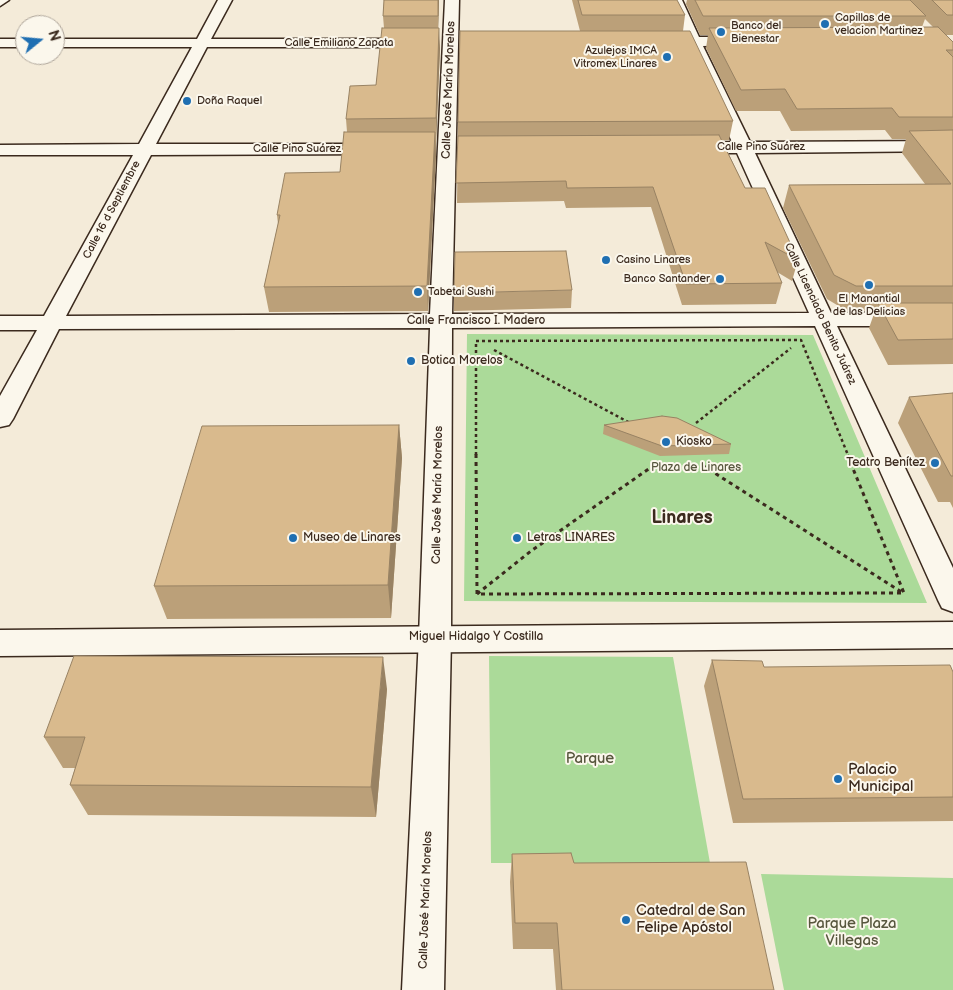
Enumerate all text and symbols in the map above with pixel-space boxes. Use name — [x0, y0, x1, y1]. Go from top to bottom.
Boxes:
place label: Capillas de velacion Martinez — [835, 11, 923, 37]
north arrow — [15, 15, 65, 65]
marker: Capillas de velacion Martinez — [819, 18, 831, 30]
place label: Banco del Bienestar — [731, 19, 781, 45]
street label: Calle José María Morelos — [439, 21, 459, 159]
marker: Banco del Bienestar — [715, 26, 727, 38]
text: N — [44, 28, 64, 43]
street label: Calle Emiliano Zapata — [285, 36, 393, 50]
place label: Azulejos IMCA Vitromex Linares — [574, 44, 657, 70]
marker: Azulejos IMCA Vitromex Linares — [661, 51, 673, 63]
place label: Doña Raquel — [197, 94, 262, 108]
marker: Doña Raquel — [181, 95, 193, 107]
street label: Calle Pino Suárez — [717, 140, 805, 154]
street label: Calle Pino Suárez — [253, 142, 341, 156]
street label: Calle 16 d Septiembre — [81, 159, 143, 261]
street label: Calle Licenciado Benito Juárez — [781, 241, 859, 387]
place label: Casino Linares — [616, 253, 691, 267]
marker: Casino Linares — [600, 254, 612, 266]
place label: Banco Santander — [624, 272, 710, 286]
marker: Banco Santander — [714, 273, 726, 285]
marker: El Manantial de las Delicias — [863, 279, 875, 291]
place label: Tabetai Sushi — [428, 285, 494, 299]
marker: Tabetai Sushi — [412, 286, 424, 298]
place label: El Manantial de las Delicias — [833, 292, 905, 318]
street label: Calle Francisco I. Madero — [407, 314, 545, 328]
place label: Botica Morelos — [421, 354, 503, 368]
marker: Botica Morelos — [405, 355, 417, 367]
street label: Calle José María Morelos — [430, 426, 446, 564]
place label: Kiosko — [676, 435, 712, 449]
marker: Kiosko — [660, 436, 672, 448]
place label: Teatro Benítez — [846, 456, 925, 470]
marker: Teatro Benítez — [929, 457, 941, 469]
park label: Plaza de Linares — [651, 461, 741, 475]
district label: Linares — [651, 507, 713, 529]
place label: Museo de Linares — [303, 531, 401, 545]
place label: Letras LINARES — [527, 531, 615, 545]
marker: Museo de Linares — [287, 532, 299, 544]
marker: Letras LINARES — [511, 532, 523, 544]
street label: Miguel Hidalgo Y Costilla — [409, 630, 543, 644]
park label: Parque — [566, 750, 614, 768]
place label: Palacio Municipal — [848, 761, 913, 796]
marker: Palacio Municipal — [832, 773, 844, 785]
street label: Calle José María Morelos — [416, 831, 436, 969]
place label: Catedral de San Felipe Apóstol — [636, 902, 745, 937]
marker: Catedral de San Felipe Apóstol — [620, 914, 632, 926]
park label: Parque Plaza Villegas — [807, 915, 897, 950]

